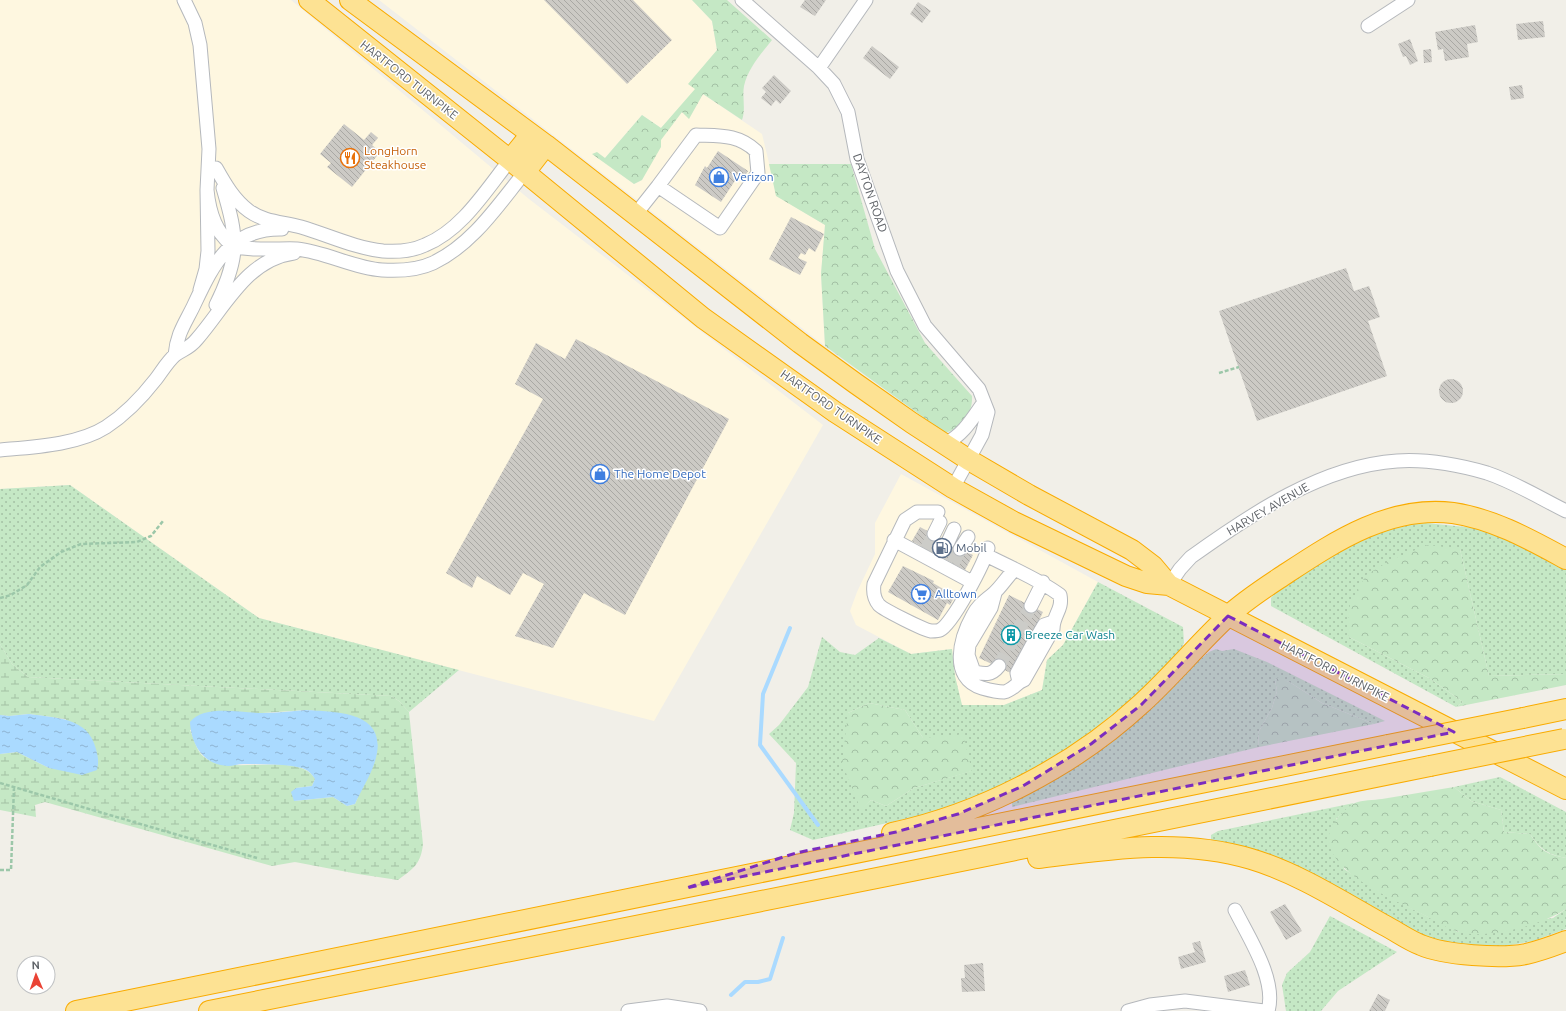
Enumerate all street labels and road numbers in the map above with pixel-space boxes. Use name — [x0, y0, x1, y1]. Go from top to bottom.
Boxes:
street label: HARTFORD TURNPIKE — [358, 38, 461, 122]
street label: DAYTON ROAD — [851, 152, 890, 234]
street label: HARTFORD TURNPIKE — [778, 367, 884, 446]
street label: HARVEY AVENUE — [1224, 480, 1311, 537]
street label: HARTFORD TURNPIKE — [1279, 638, 1392, 704]

